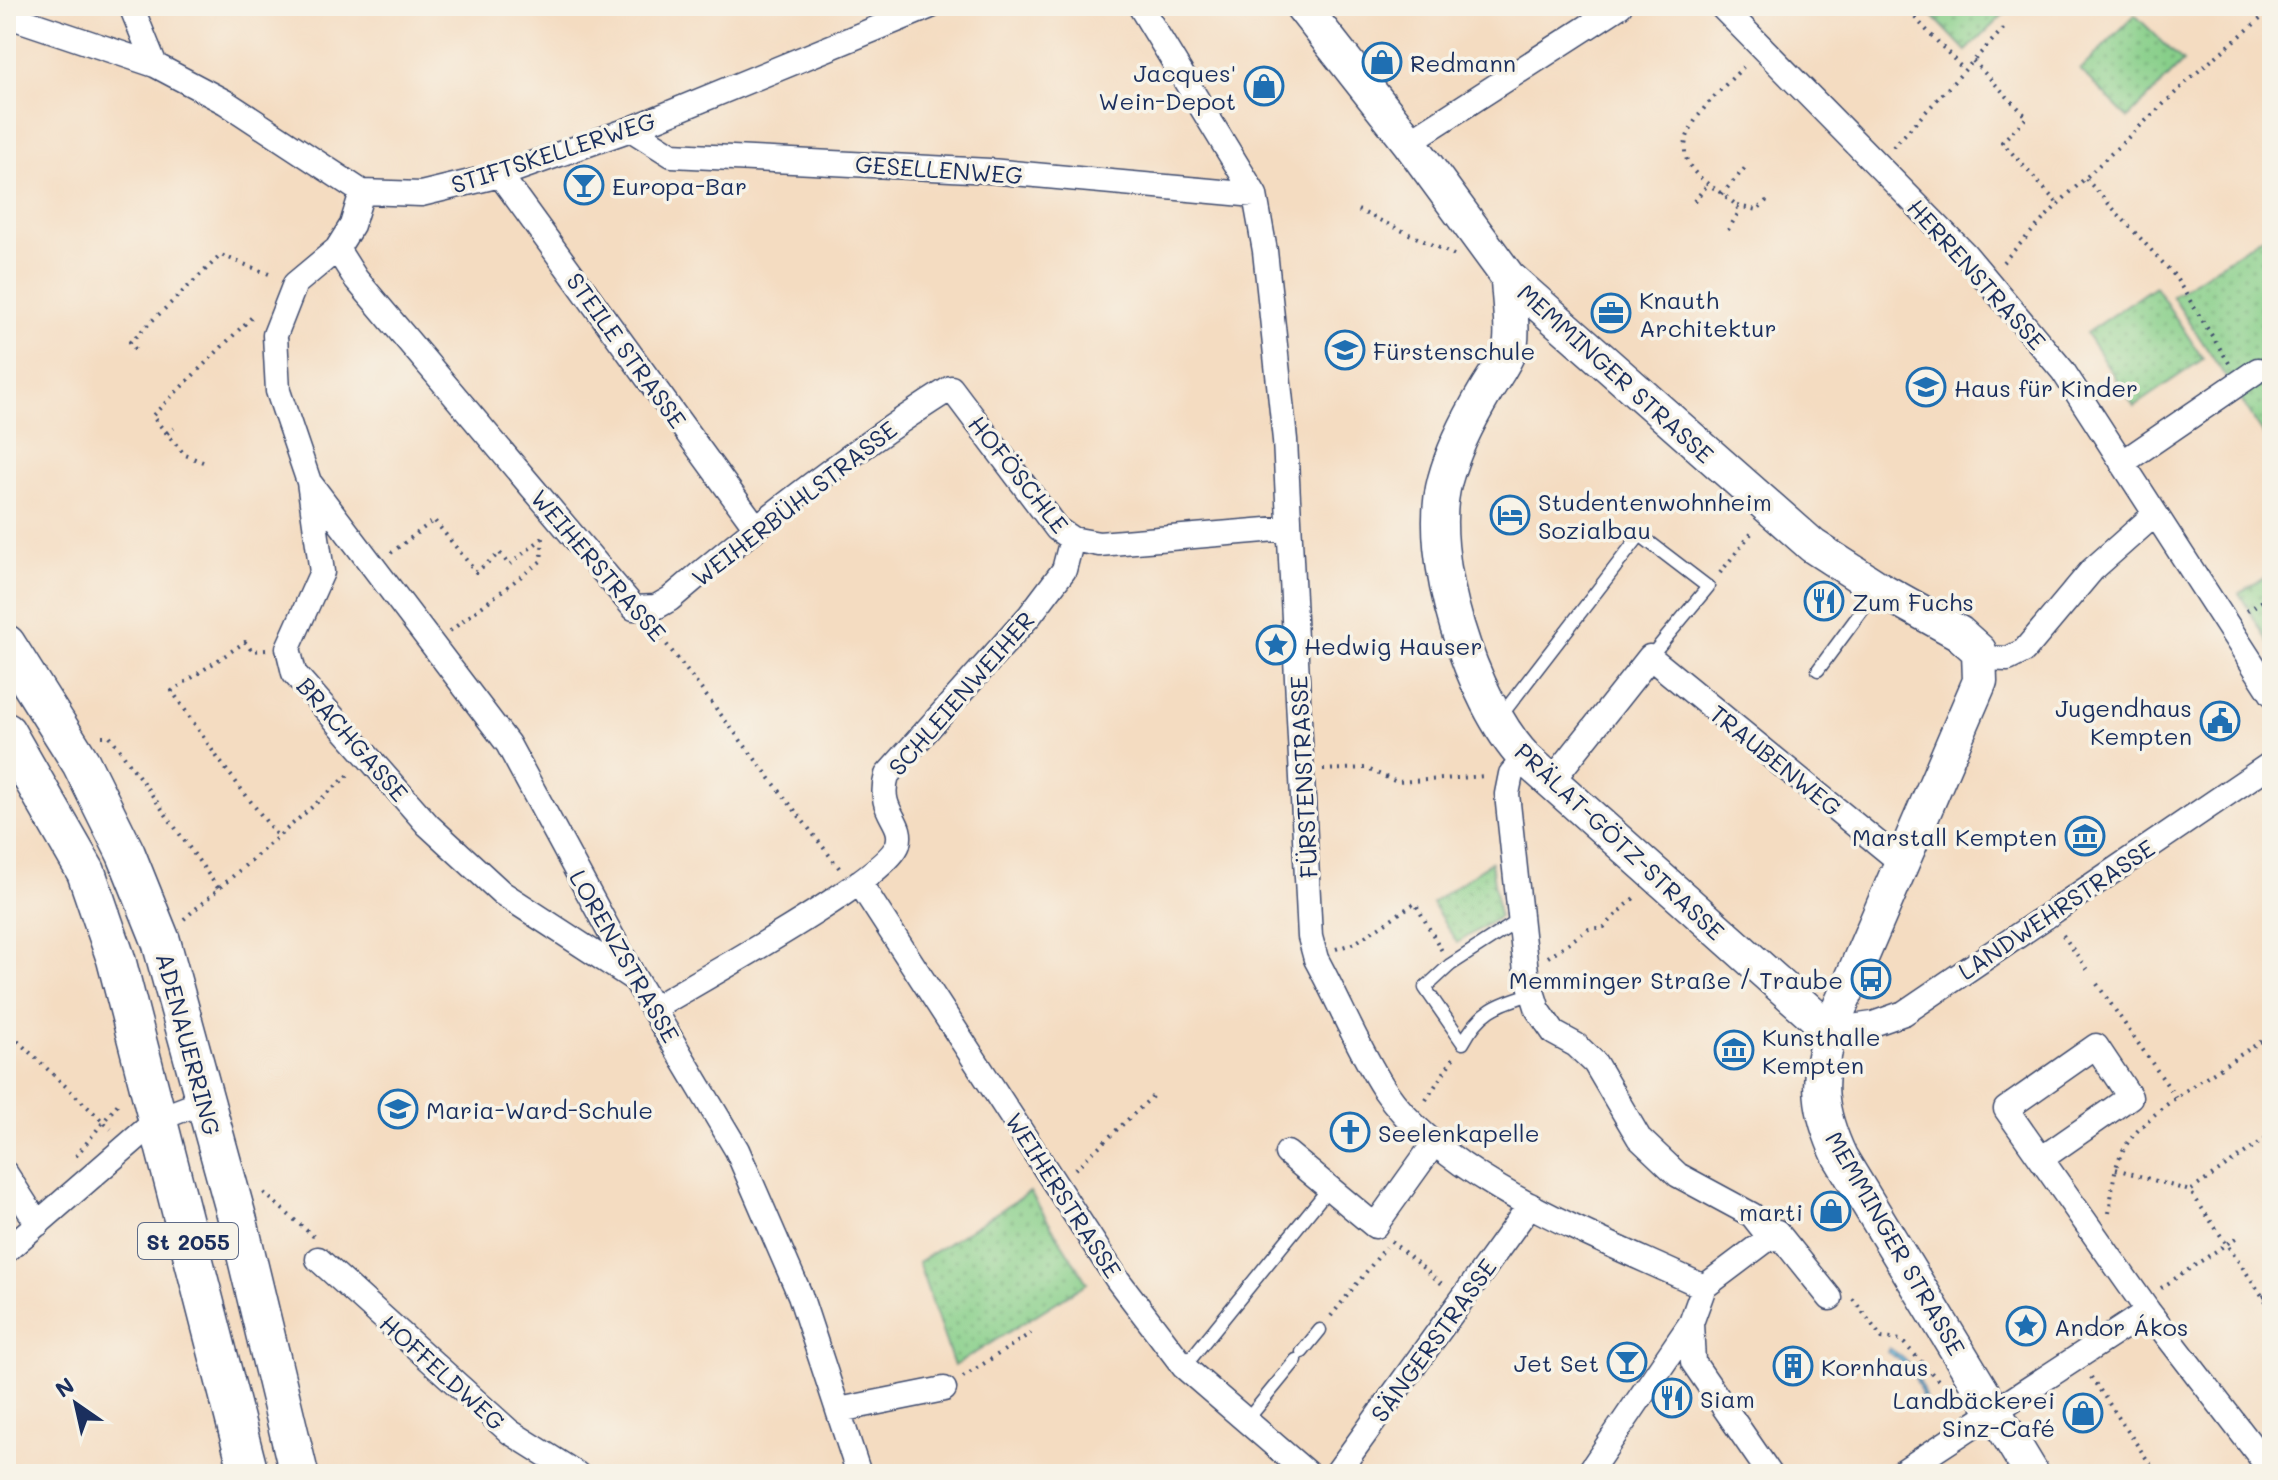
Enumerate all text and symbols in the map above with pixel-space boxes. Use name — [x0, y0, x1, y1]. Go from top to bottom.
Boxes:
shop icon: Redmann — [1361, 41, 1403, 83]
place label: Redmann — [1410, 47, 1516, 78]
place label: Jacques' Wein-Depot — [1098, 57, 1236, 116]
shop icon: Jacques' Wein-Depot — [1243, 65, 1285, 107]
street label: STIFTSKELLERWEG — [447, 104, 659, 200]
street label: GESELLENWEG — [854, 148, 1024, 190]
bar icon: Europa-Bar — [563, 164, 605, 206]
place label: Europa-Bar — [612, 170, 747, 201]
street label: HERRENSTRASSE — [1901, 192, 2053, 356]
street label: STEILE STRASSE — [560, 266, 694, 434]
street label: MEMMINGER STRASSE — [1511, 277, 1721, 469]
place label: Knauth Architektur — [1639, 284, 1777, 343]
office icon: Knauth Architektur — [1590, 292, 1632, 334]
school or university icon: Fürstenschule — [1324, 329, 1366, 371]
place label: Fürstenschule — [1373, 335, 1535, 366]
school or university icon: Haus für Kinder — [1905, 366, 1947, 408]
place label: Haus für Kinder — [1954, 372, 2138, 403]
street label: HOFÖSCHLE — [962, 409, 1076, 539]
street label: WEIHERBÜHLSTRASSE — [685, 413, 903, 593]
street label: WEIHERSTRASSE — [525, 483, 673, 647]
place label: Studentenwohnheim Sozialbau — [1538, 486, 1772, 545]
hotel icon: Studentenwohnheim Sozialbau — [1489, 494, 1531, 536]
restaurant icon: Zum Fuchs — [1803, 580, 1845, 622]
place label: Zum Fuchs — [1852, 586, 1974, 617]
street label: SCHLEIENWEIHER — [881, 604, 1041, 782]
place icon: Hedwig Hauser — [1255, 624, 1297, 666]
place label: Hedwig Hauser — [1304, 630, 1483, 661]
street label: BRACHGASSE — [290, 670, 416, 808]
street label: FÜRSTENSTRASSE — [1282, 675, 1324, 879]
place label: Jugendhaus Kempten — [2055, 692, 2192, 751]
street label: TRAUBENWEG — [1704, 698, 1848, 822]
public building icon: Jugendhaus Kempten — [2199, 700, 2241, 742]
street label: PRÄLAT-GÖTZ-STRASSE — [1509, 736, 1731, 946]
museum icon: Marstall Kempten — [2064, 815, 2106, 857]
place label: Marstall Kempten — [1852, 821, 2057, 852]
street label: LANDWEHRSTRASSE — [1952, 832, 2160, 986]
street label: LORENZSTRASSE — [563, 864, 687, 1048]
street label: ADENAUERRING — [150, 949, 228, 1139]
bus stop icon: Memminger Straße / Traube — [1850, 958, 1892, 1000]
place label: Memminger Straße / Traube — [1509, 964, 1843, 995]
place label: Kunsthalle Kempten — [1762, 1021, 1881, 1080]
museum icon: Kunsthalle Kempten — [1713, 1029, 1755, 1071]
school or university icon: Maria-Ward-Schule — [377, 1088, 419, 1130]
place label: Maria-Ward-Schule — [426, 1094, 653, 1125]
street label: WEIHERSTRASSE — [999, 1106, 1129, 1284]
church icon: Seelenkapelle — [1329, 1111, 1371, 1153]
place label: Seelenkapelle — [1378, 1117, 1540, 1148]
street label: MEMMINGER STRASSE — [1819, 1125, 1973, 1361]
shop icon: marti — [1810, 1190, 1852, 1232]
place label: marti — [1739, 1196, 1803, 1227]
road number: St 2055 — [138, 1223, 238, 1259]
street label: SÄNGERSTRASSE — [1363, 1252, 1503, 1428]
place icon: Andor Ákos — [2005, 1305, 2047, 1347]
street label: HOFFELDWEG — [374, 1307, 512, 1437]
place label: Andor Ákos — [2054, 1311, 2188, 1342]
bar icon: Jet Set — [1606, 1341, 1648, 1383]
building icon: Kornhaus — [1772, 1345, 1814, 1387]
place label: Jet Set — [1514, 1347, 1599, 1378]
place label: Kornhaus — [1821, 1351, 1928, 1382]
north arrow — [36, 1364, 116, 1444]
text: N — [50, 1370, 80, 1404]
restaurant icon: Siam — [1651, 1377, 1693, 1419]
place label: Siam — [1700, 1383, 1755, 1414]
place label: Landbäckerei Sinz-Café — [1893, 1384, 2055, 1443]
shop icon: Landbäckerei Sinz-Café — [2062, 1392, 2104, 1434]

